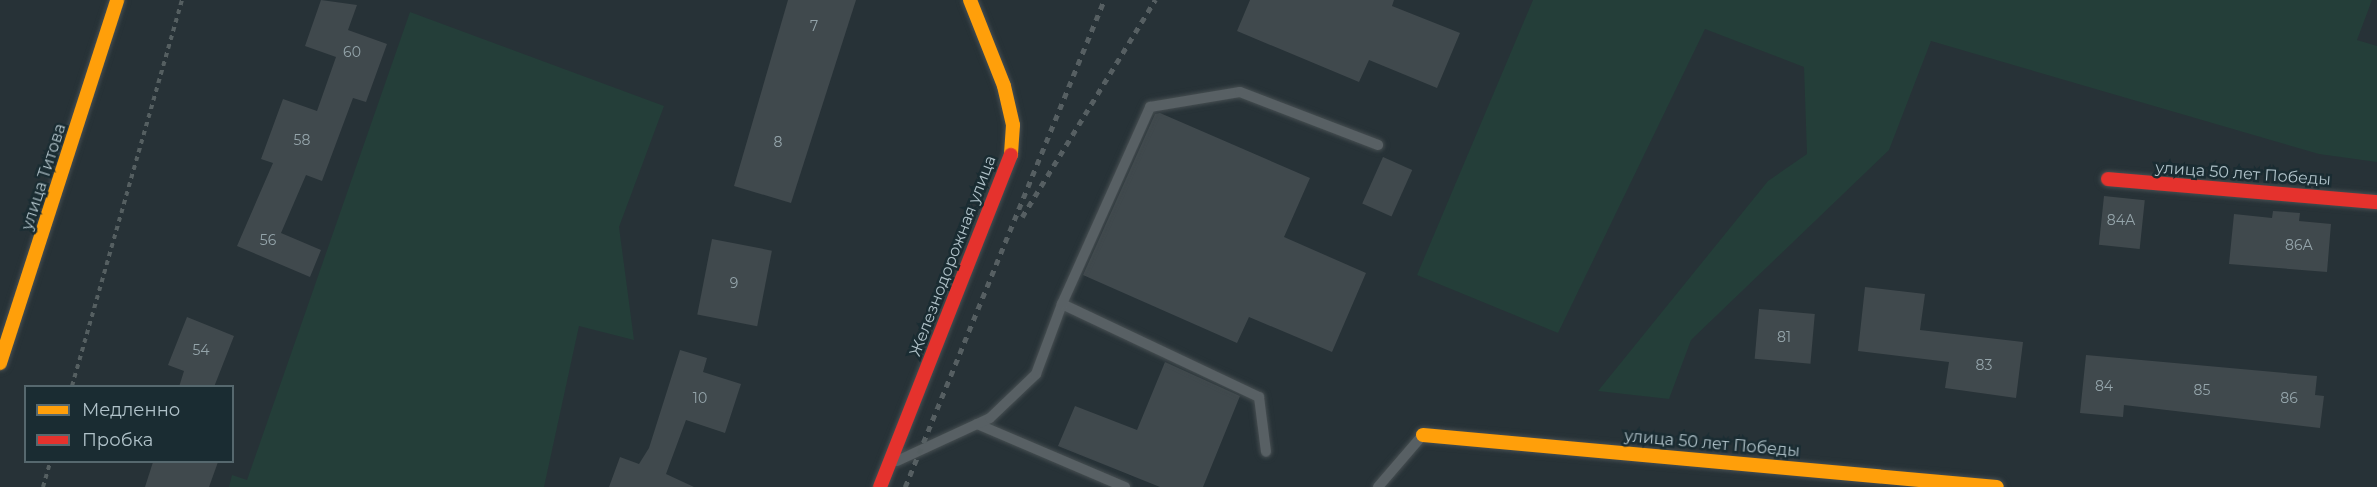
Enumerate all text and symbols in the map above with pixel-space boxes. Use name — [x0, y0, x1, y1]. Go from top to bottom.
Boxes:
house number: 7 — [810, 18, 818, 34]
house number: 60 — [343, 44, 361, 60]
street label: улица Титова — [18, 121, 70, 233]
house number: 58 — [294, 132, 310, 148]
house number: 8 — [774, 134, 782, 150]
street label: Железнодорожная улица — [906, 153, 1000, 359]
street label: улица 50 лет Победы — [2155, 158, 2331, 190]
house number: 84А — [2107, 212, 2135, 228]
house number: 56 — [260, 232, 276, 248]
house number: 86А — [2285, 237, 2313, 253]
house number: 9 — [730, 275, 738, 291]
house number: 81 — [1777, 329, 1791, 345]
house number: 54 — [192, 342, 210, 358]
house number: 83 — [1976, 357, 1992, 373]
house number: 84 — [2095, 378, 2113, 394]
house number: 85 — [2194, 382, 2210, 398]
legend — [24, 385, 234, 463]
house number: 10 — [693, 390, 707, 406]
house number: 86 — [2280, 390, 2298, 406]
text: Медленно — [82, 399, 180, 421]
street label: улица 50 лет Победы — [1624, 427, 1800, 461]
text: Пробка — [82, 429, 153, 451]

